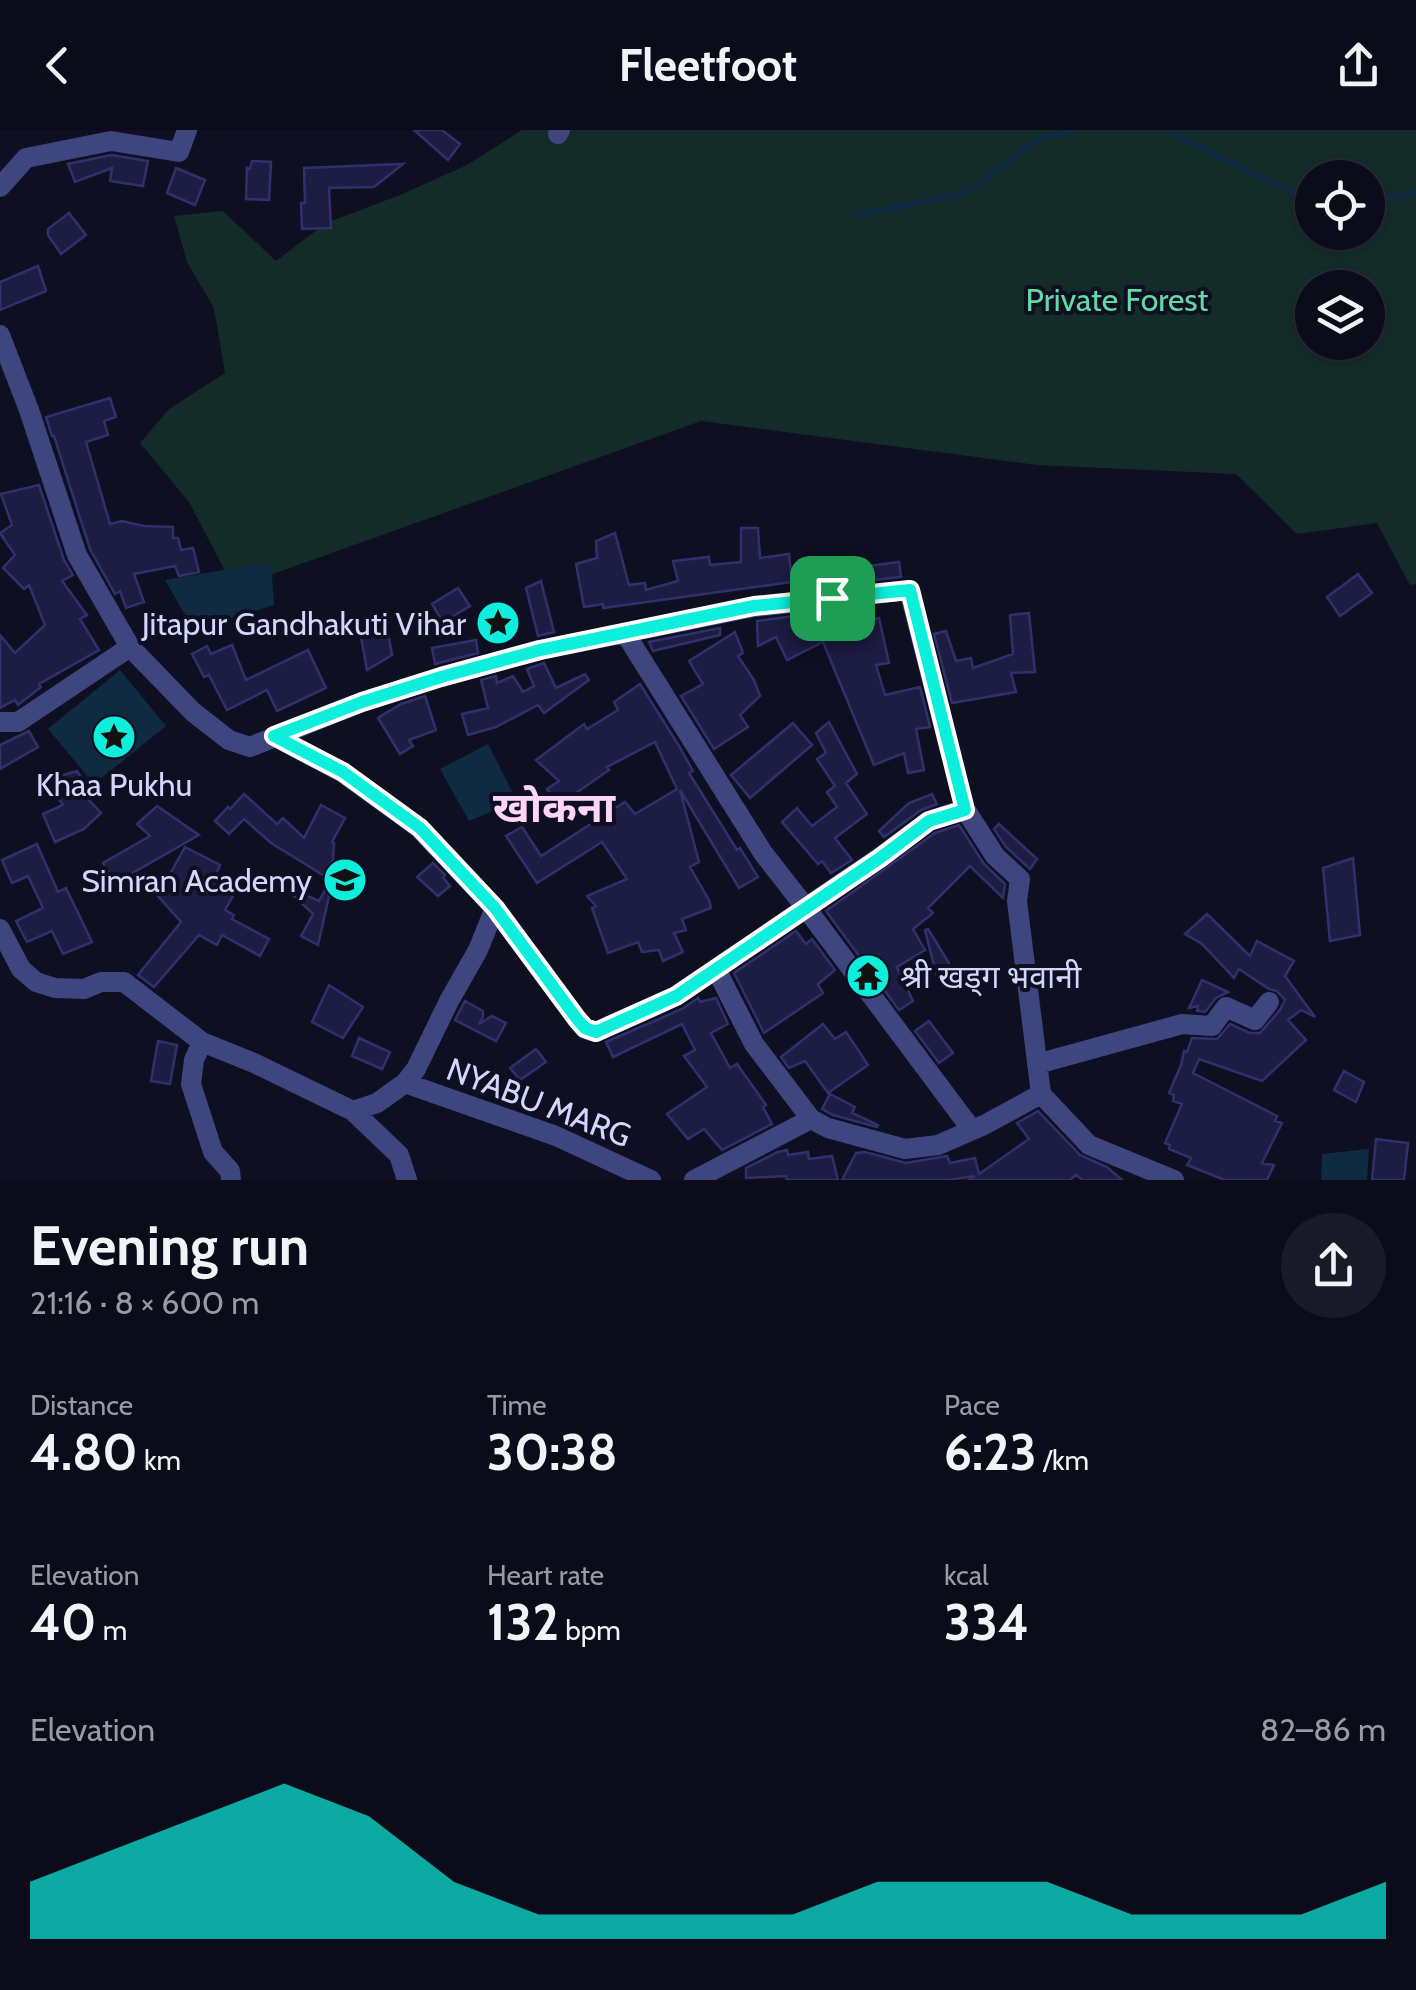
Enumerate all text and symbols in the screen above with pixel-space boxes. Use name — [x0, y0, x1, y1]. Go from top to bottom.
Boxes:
icon: back — [30, 38, 85, 93]
text: Fleetfoot — [619, 38, 797, 92]
icon: share — [1331, 38, 1386, 93]
map controls — [1295, 160, 1385, 360]
button: locate — [1295, 160, 1385, 250]
button: layers — [1295, 270, 1385, 360]
park label: Private Forest — [1026, 280, 1209, 319]
pin — [790, 556, 875, 641]
icon: arrive — [805, 571, 860, 626]
place icon: Jitapur Gandhakuti Vihar — [475, 600, 521, 646]
place label: Jitapur Gandhakuti Vihar — [141, 604, 467, 643]
place icon: Khaa Pukhu — [91, 714, 137, 760]
place label: Khaa Pukhu — [36, 765, 192, 804]
district label: खोकना — [493, 781, 616, 833]
school or university icon: Simran Academy — [322, 857, 368, 903]
place label: Simran Academy — [81, 861, 312, 900]
temple icon: श्री खड्ग भवानी — [845, 953, 891, 999]
place label: श्री खड्ग भवानी — [900, 957, 1082, 997]
street label: NYABU MARG — [441, 1049, 637, 1155]
text: Evening run — [30, 1212, 309, 1279]
button: share — [1281, 1213, 1386, 1318]
text: 21:16 · 8 × 600 m — [30, 1283, 259, 1322]
text: Distance — [30, 1388, 133, 1422]
text: Time — [487, 1388, 547, 1422]
text: Pace — [944, 1388, 1000, 1422]
text: 4.80 — [30, 1422, 138, 1483]
text: 30:38 — [487, 1422, 618, 1483]
text: 6:23 — [944, 1422, 1037, 1483]
text: km — [138, 1443, 181, 1477]
text: /km — [1037, 1443, 1089, 1477]
text: Elevation — [30, 1558, 139, 1592]
text: Heart rate — [487, 1558, 604, 1592]
text: kcal — [944, 1558, 989, 1592]
text: 40 — [30, 1592, 96, 1653]
text: 132 — [487, 1592, 559, 1653]
text: 334 — [944, 1592, 1029, 1653]
text: m — [96, 1613, 127, 1647]
text: bpm — [559, 1613, 621, 1647]
text: Elevation — [30, 1710, 155, 1749]
text: 82–86 m — [1260, 1710, 1386, 1749]

